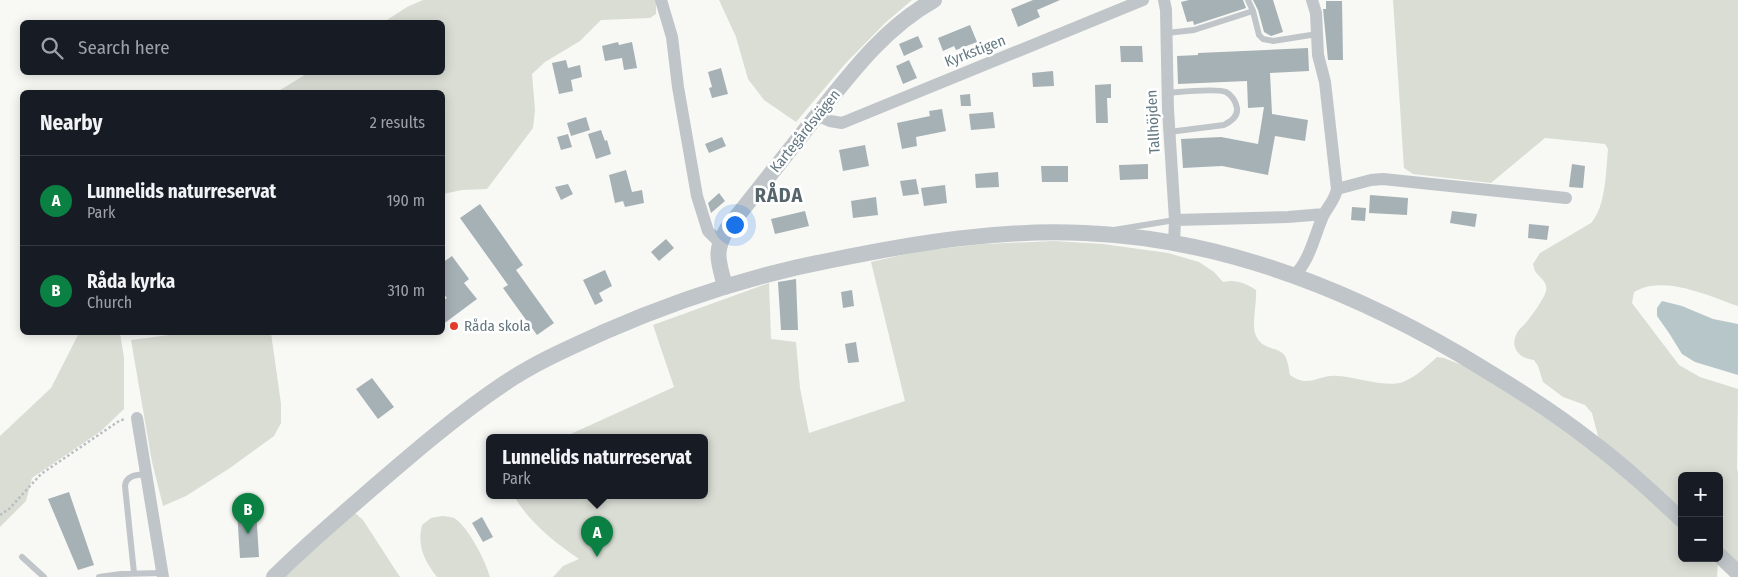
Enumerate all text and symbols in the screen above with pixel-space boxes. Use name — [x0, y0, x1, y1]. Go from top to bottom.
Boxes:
search box — [20, 20, 445, 75]
street label: Kyrkstigen — [942, 31, 1008, 71]
icon: search — [38, 34, 66, 62]
text: Search here — [78, 36, 170, 59]
street label: Kartegårdsvägen — [766, 86, 844, 176]
street label: Tallhöjden — [1142, 89, 1164, 155]
text: Nearby — [40, 110, 102, 136]
text: 2 results — [370, 113, 425, 132]
text: Lunnelids naturreservat — [87, 180, 276, 203]
district label: RÅDA — [755, 182, 803, 207]
text: A — [52, 191, 60, 210]
text: 190 m — [387, 191, 425, 210]
text: Park — [87, 203, 115, 222]
your location — [722, 212, 748, 238]
text: Råda kyrka — [87, 270, 175, 293]
text: B — [52, 281, 60, 300]
text: 310 m — [388, 281, 425, 300]
text: Church — [87, 293, 132, 312]
place label: Råda skola — [464, 317, 531, 335]
marker: Råda skola — [448, 320, 460, 332]
popup — [486, 434, 708, 499]
text: Lunnelids naturreservat — [502, 446, 692, 469]
text: Park — [502, 469, 531, 488]
map controls — [1678, 472, 1723, 562]
button: + — [1678, 472, 1723, 517]
pin: B — [232, 493, 264, 534]
pin: A — [581, 516, 613, 557]
button: − — [1678, 517, 1723, 562]

